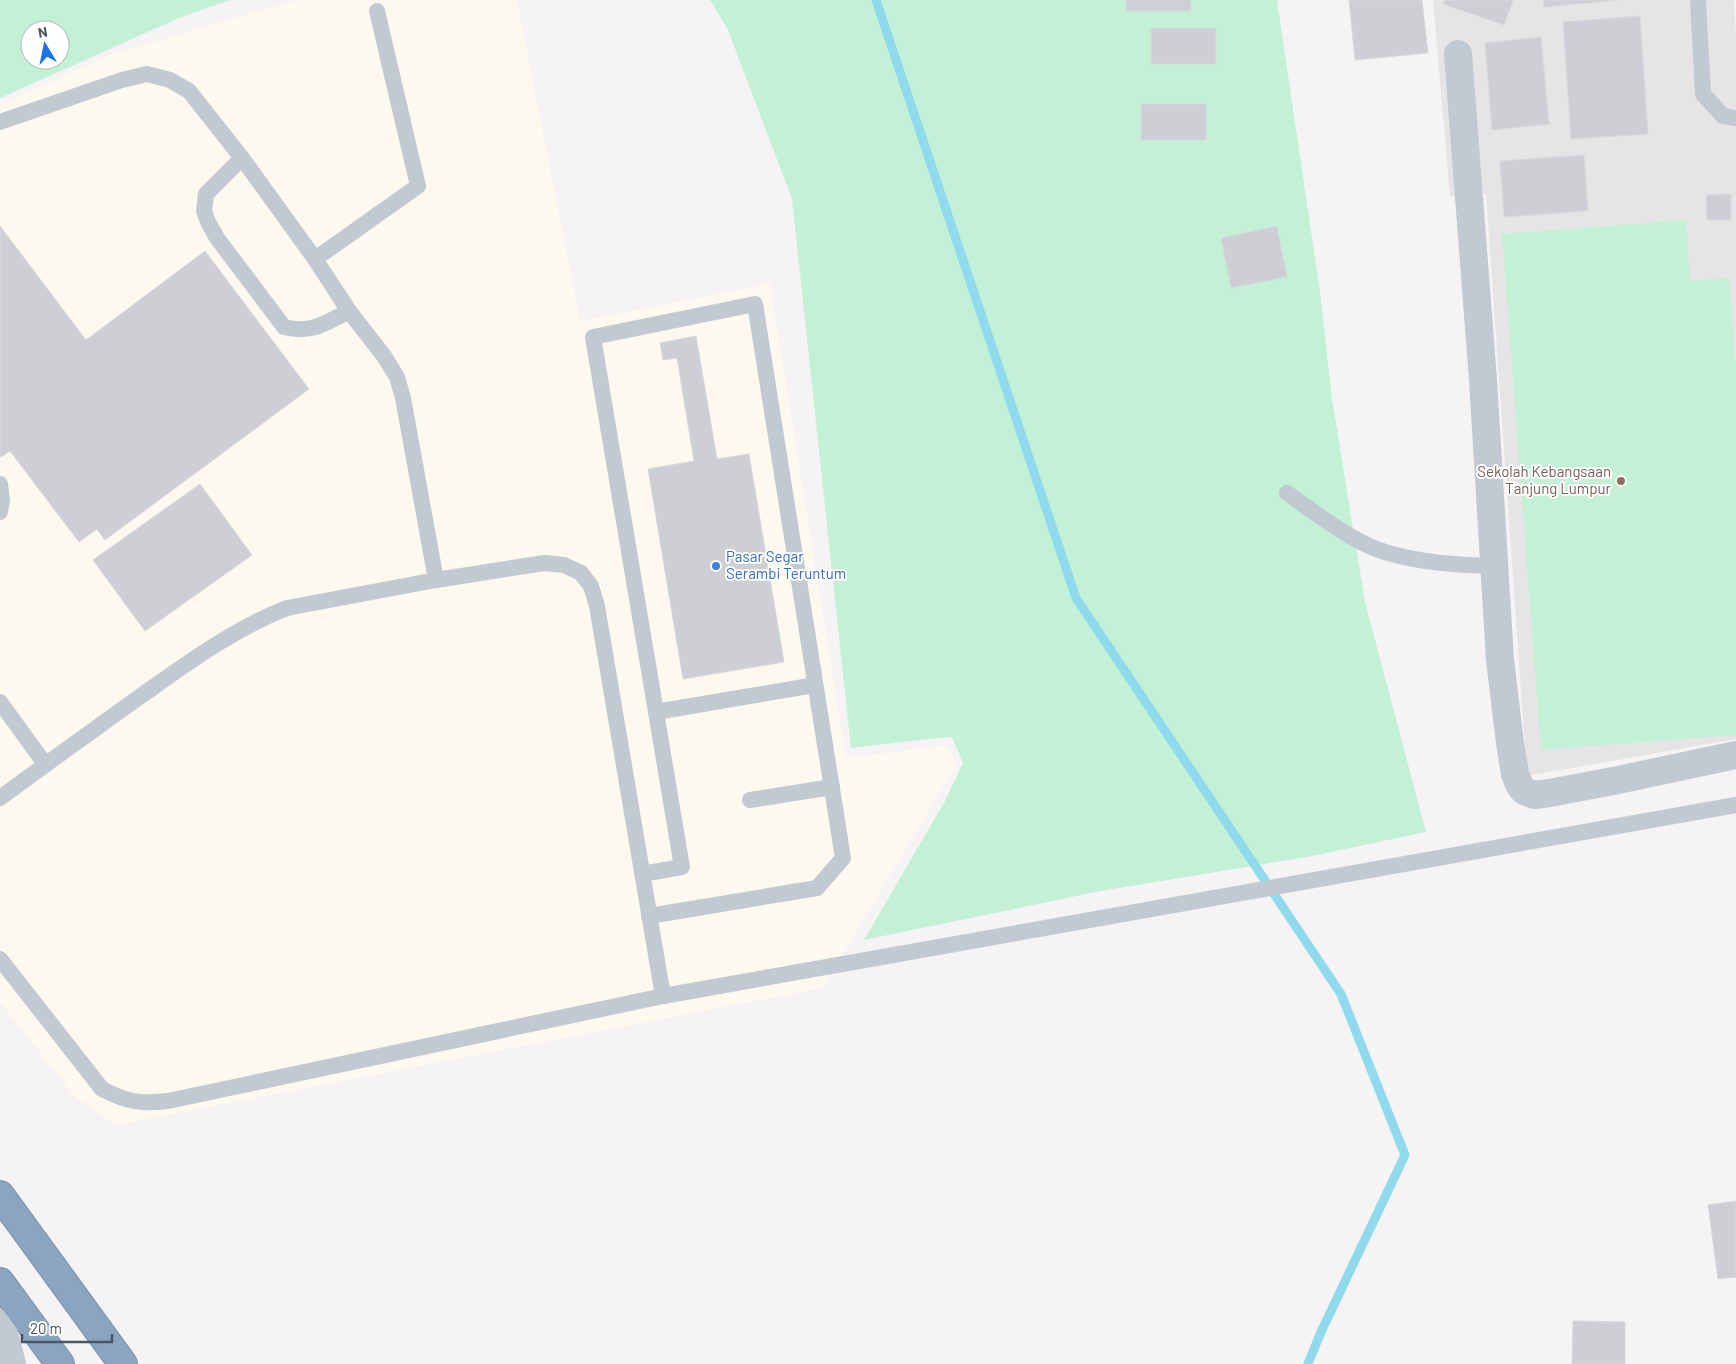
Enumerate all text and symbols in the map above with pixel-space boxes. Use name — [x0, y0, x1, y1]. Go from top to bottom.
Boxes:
north arrow — [20, 20, 70, 70]
text: N — [37, 23, 49, 41]
place label: Sekolah Kebangsaan Tanjung Lumpur — [1477, 462, 1612, 497]
marker: Sekolah Kebangsaan Tanjung Lumpur — [1615, 475, 1627, 487]
place label: Pasar Segar Serambi Teruntum — [726, 547, 846, 582]
marker: Pasar Segar Serambi Teruntum — [710, 560, 722, 572]
scale bar — [22, 1312, 112, 1344]
text: 20 m — [30, 1319, 62, 1337]

